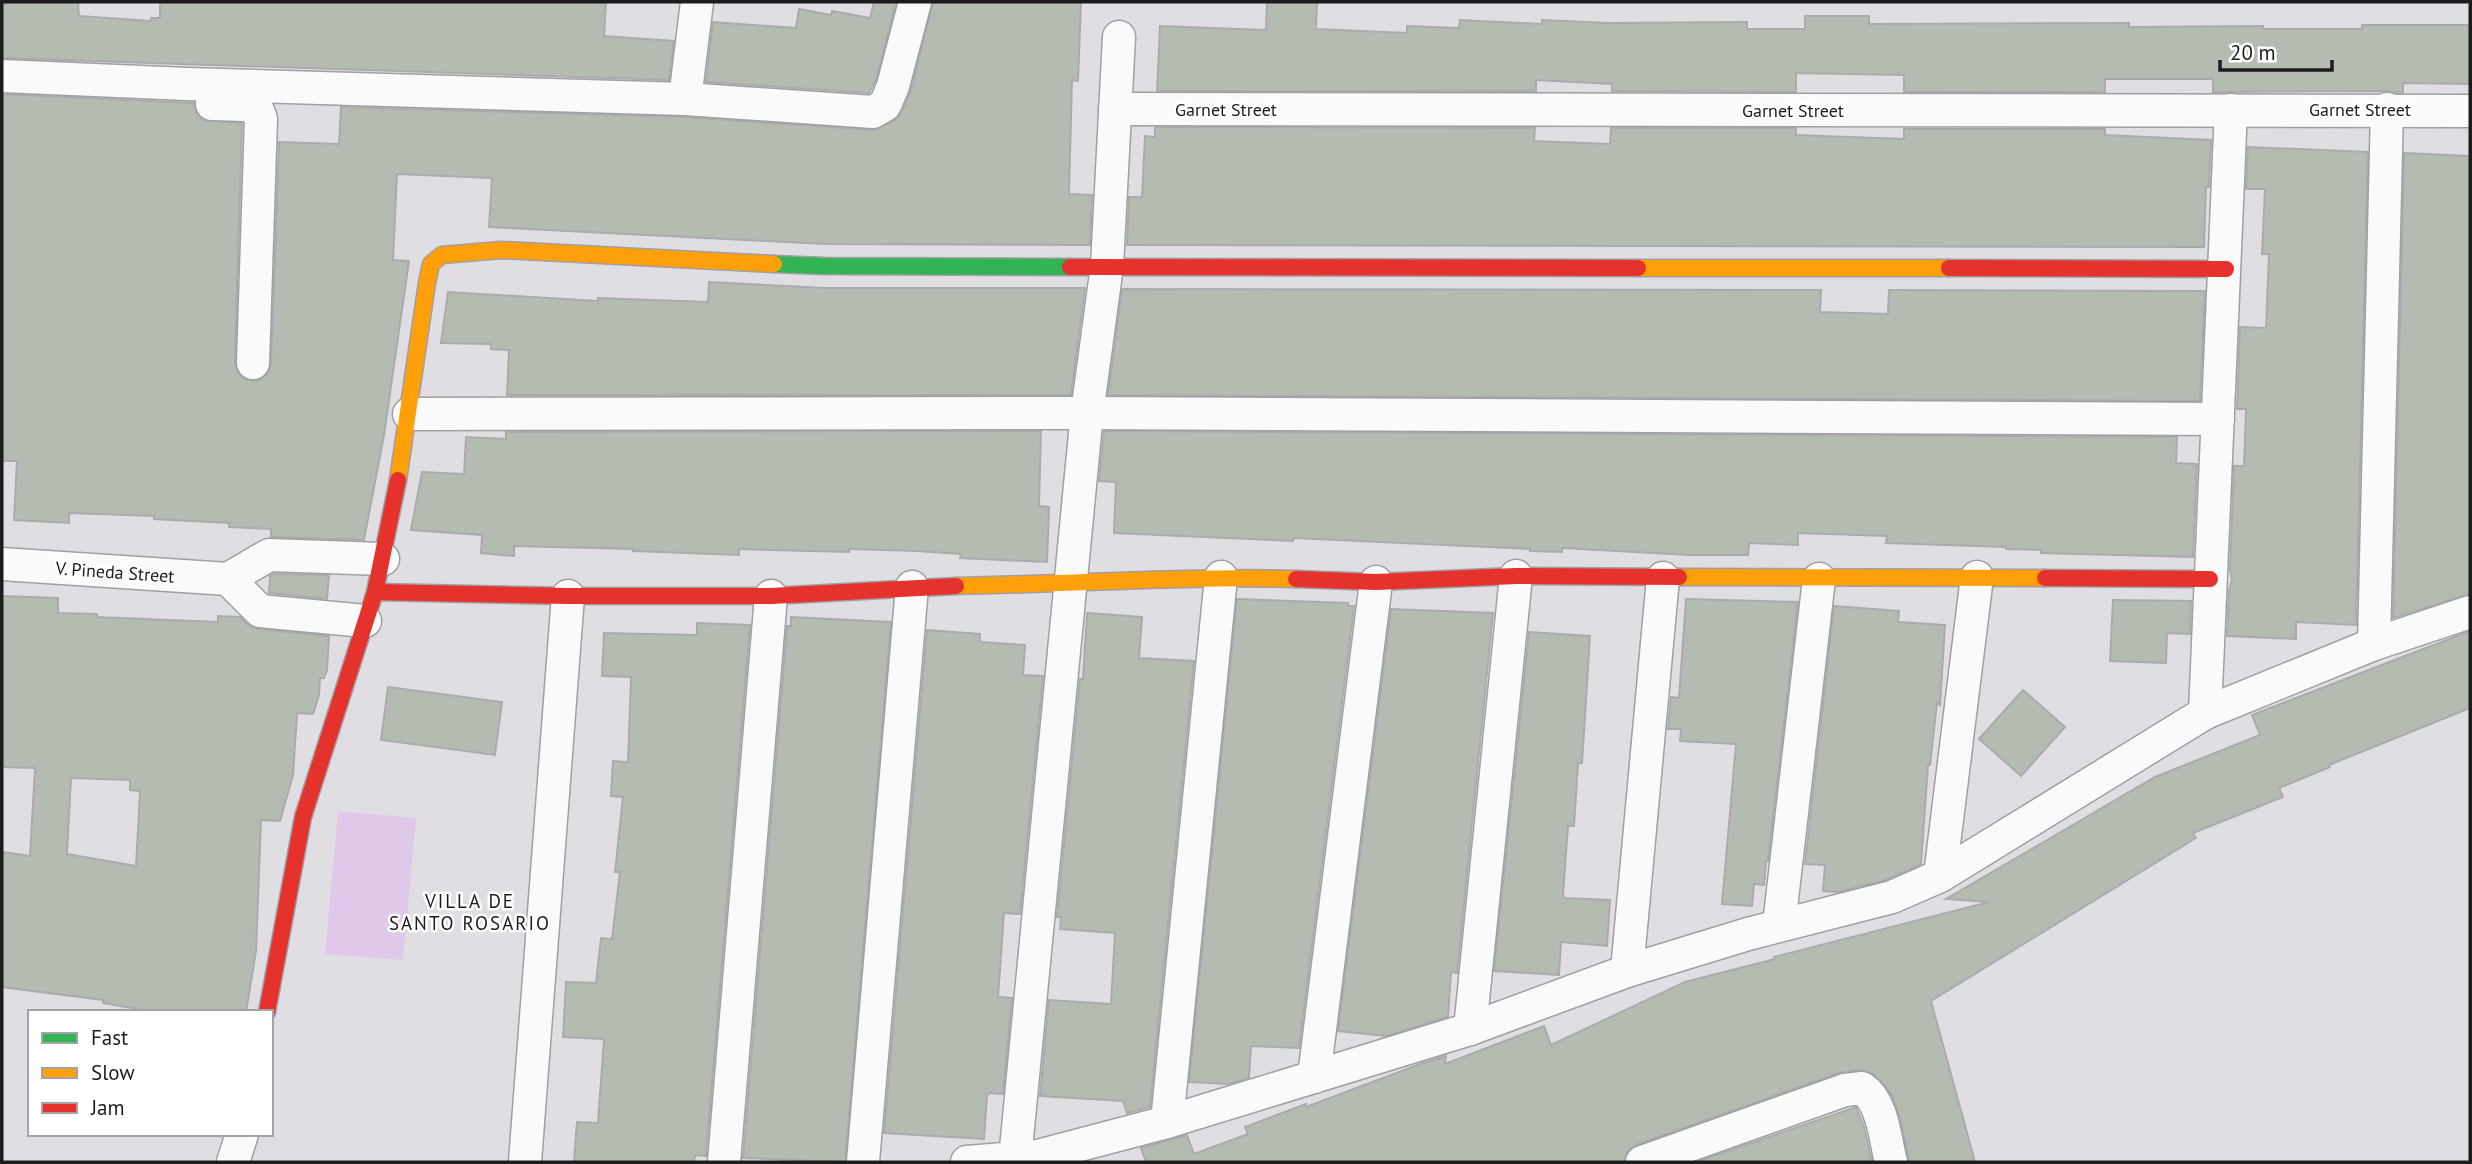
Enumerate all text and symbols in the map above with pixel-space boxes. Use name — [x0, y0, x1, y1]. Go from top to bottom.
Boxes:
scale bar — [2220, 28, 2332, 72]
text: 20 m — [2230, 39, 2276, 66]
street label: Garnet Street — [1175, 98, 1277, 121]
street label: Garnet Street — [2309, 98, 2411, 121]
street label: Garnet Street — [1742, 99, 1844, 122]
street label: V. Pineda Street — [54, 556, 175, 588]
district label: VILLA DE SANTO ROSARIO — [389, 889, 551, 935]
legend — [28, 1010, 273, 1136]
text: Fast — [91, 1024, 128, 1051]
text: Slow — [91, 1059, 135, 1086]
text: Jam — [90, 1094, 125, 1121]

